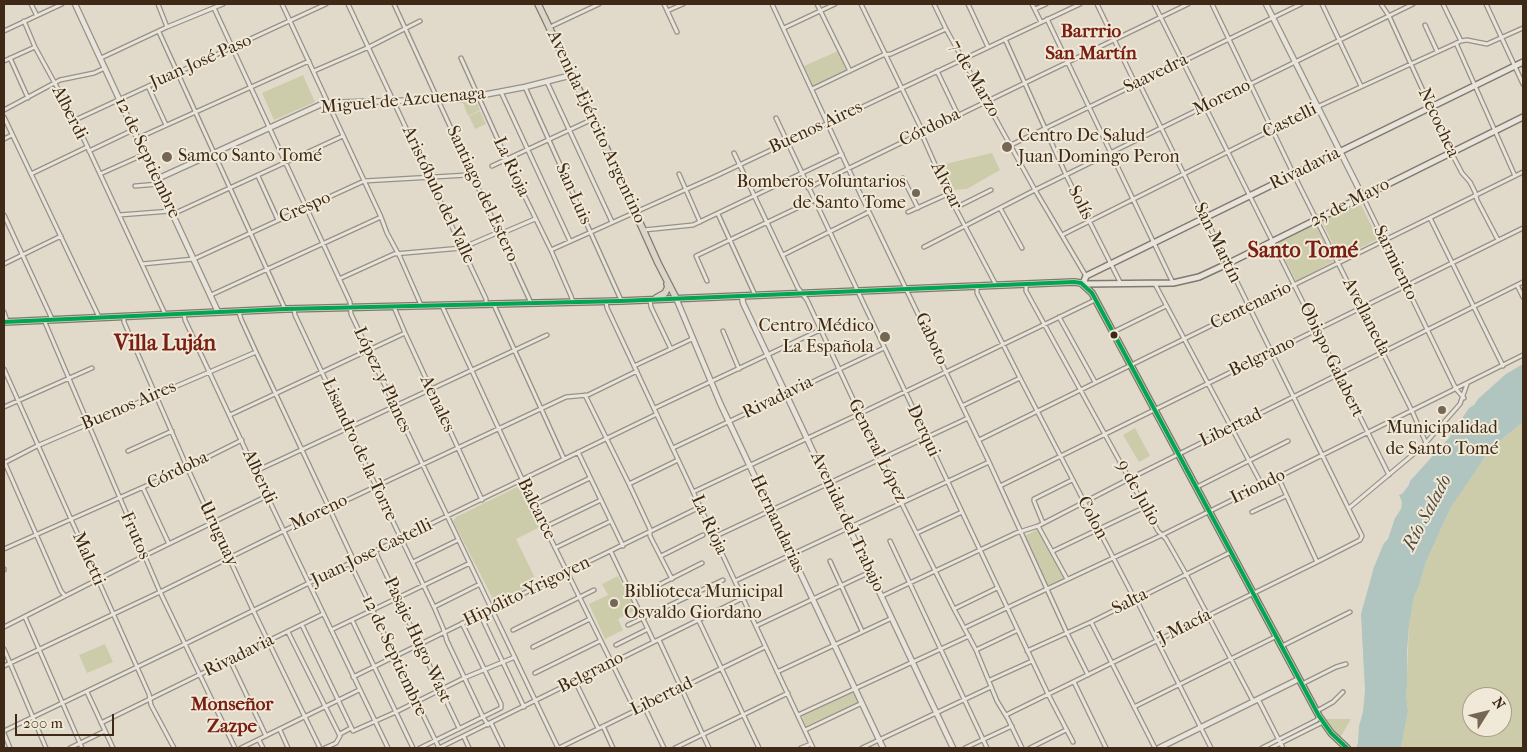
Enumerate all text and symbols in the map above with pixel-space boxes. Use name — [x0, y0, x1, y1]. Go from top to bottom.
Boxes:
district label: Barrrio San Martín — [1045, 21, 1137, 65]
street label: Avenida Ejército Argentino — [542, 27, 650, 227]
street label: Juan José Paso — [147, 30, 255, 94]
street label: 7 de Marzo — [943, 37, 1005, 121]
street label: Saavedra — [1120, 49, 1192, 99]
street label: Moreno — [1190, 75, 1254, 121]
street label: Alberdi — [46, 83, 92, 143]
street label: Miguel de Azcuenaga — [320, 83, 486, 119]
street label: Necochea — [1412, 85, 1464, 161]
street label: 12 de Septiembre — [109, 94, 185, 222]
street label: Buenos Aires — [766, 97, 866, 159]
street label: Castelli — [1259, 99, 1321, 143]
street label: Córdoba — [896, 104, 964, 152]
street label: Aristóbulo del Valle — [397, 123, 479, 267]
street label: Santiago del Estero — [441, 123, 523, 265]
place label: Centro De Salud Juan Domingo Peron — [1018, 126, 1180, 168]
street label: La Rioja — [488, 134, 534, 200]
marker: Centro De Salud Juan Domingo Peron — [1000, 140, 1014, 154]
street label: Rivadavia — [1266, 143, 1344, 195]
place label: Samco Santo Tomé — [178, 146, 322, 168]
marker: Samco Santo Tomé — [160, 150, 174, 164]
street label: Alvear — [925, 159, 967, 213]
street label: San Luis — [550, 160, 596, 228]
place label: Bomberos Voluntarios de Santo Tome — [736, 172, 906, 214]
street label: 25 de Mayo — [1307, 174, 1393, 232]
street label: Solís — [1062, 182, 1098, 224]
street label: Crespo — [276, 187, 334, 229]
marker: Bomberos Voluntarios de Santo Tome — [910, 187, 922, 199]
street label: San Martín — [1188, 199, 1246, 287]
street label: Sarmiento — [1368, 222, 1422, 304]
district label: Santo Tomé — [1248, 239, 1358, 265]
street label: Avellaneda — [1337, 274, 1395, 360]
street label: Centenario — [1207, 277, 1295, 335]
street label: Obispo Galabert — [1294, 299, 1368, 421]
street label: Gaboto — [910, 309, 952, 369]
place label: Centro Médico La Española — [758, 316, 874, 358]
street label: López y Planes — [348, 324, 416, 436]
marker: Centro Médico La Española — [878, 330, 892, 344]
unlabelled marker — [1109, 330, 1119, 340]
district label: Villa Luján — [114, 332, 216, 358]
street label: Belgrano — [1226, 332, 1298, 382]
street label: Aenales — [415, 372, 459, 436]
street label: Rivadavia — [739, 372, 817, 424]
street label: Lisandro de la Torre — [316, 375, 402, 525]
street label: Buenos Aires — [78, 376, 180, 436]
street label: General López — [843, 396, 911, 506]
street label: Derqui — [902, 401, 944, 461]
street label: Libertad — [1196, 404, 1266, 452]
marker: Municipalidad de Santo Tomé — [1436, 404, 1448, 416]
place label: Municipalidad de Santo Tomé — [1385, 418, 1499, 460]
street label: Alberdi — [237, 446, 281, 508]
street label: Córdoba — [144, 447, 212, 495]
street label: Avenida del Trabajo — [805, 448, 889, 596]
street label: 9 de Julio — [1111, 456, 1165, 530]
street label: Iriondo — [1227, 465, 1289, 509]
street label: Hernandarias — [745, 471, 809, 577]
water label: Río Salado — [1398, 471, 1458, 555]
street label: Balcarce — [512, 475, 560, 543]
street label: Moreno — [287, 490, 351, 536]
street label: La Rioja — [686, 492, 732, 558]
street label: Colon — [1072, 493, 1112, 543]
street label: Uruguay — [193, 498, 243, 570]
street label: Frutos — [115, 509, 155, 563]
street label: Juan Jose Castelli — [308, 514, 436, 592]
street label: Maletti — [67, 529, 109, 589]
street label: Hipólito Yrigoyen — [460, 552, 594, 632]
street label: Pasaje Hugo Wast — [378, 574, 456, 706]
place label: Biblioteca Municipal Osvaldo Giordano — [624, 582, 783, 624]
street label: Salta — [1109, 584, 1151, 620]
street label: 12 de Septiembre — [356, 592, 432, 720]
marker: Biblioteca Municipal Osvaldo Giordano — [608, 597, 620, 609]
street label: J Macía — [1155, 604, 1215, 650]
street label: Rivadavia — [200, 630, 278, 682]
street label: Belgrano — [555, 647, 627, 699]
street label: Libertad — [627, 673, 697, 721]
north arrow — [1462, 687, 1512, 737]
district label: Monseñor Zazpe — [191, 694, 273, 738]
text: N — [1489, 694, 1509, 713]
scale bar — [18, 704, 116, 736]
text: 200 m — [23, 714, 63, 732]

